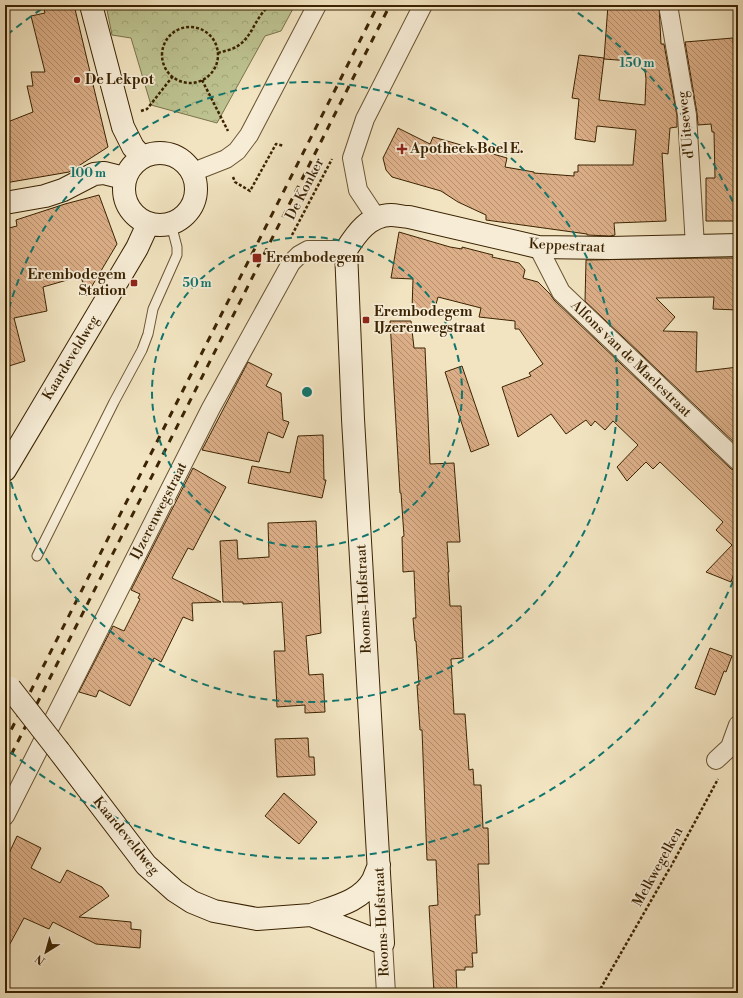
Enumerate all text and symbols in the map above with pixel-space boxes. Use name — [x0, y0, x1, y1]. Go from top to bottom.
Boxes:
text: 150 m — [620, 56, 654, 71]
place label: De Lekpot — [85, 71, 155, 89]
marker: De Lekpot — [72, 75, 82, 85]
street label: d'Uitseweg — [673, 90, 698, 160]
place label: Apotheek Boel E. — [409, 140, 524, 158]
marker: Apotheek Boel E. — [397, 144, 407, 154]
street label: De Konker — [282, 155, 328, 223]
text: 100 m — [70, 166, 106, 181]
street label: Keppestraat — [528, 235, 606, 257]
place label: Erembodegem — [266, 249, 365, 267]
marker: Erembodegem — [251, 252, 263, 264]
place label: Erembodegem Station — [27, 266, 126, 300]
text: 50 m — [182, 276, 212, 291]
marker: Erembodegem Station — [129, 278, 139, 288]
street label: Alfons van de Maelestraat — [566, 296, 695, 421]
place label: Erembodegem IJzerenwegstraat — [374, 303, 486, 337]
street label: Kaardeveldweg — [39, 312, 104, 404]
marker: Erembodegem IJzerenwegstraat — [361, 315, 371, 325]
centre of rings — [300, 385, 314, 399]
street label: IJzerenwegstraat — [127, 459, 191, 563]
street label: Rooms-Hofstraat — [352, 544, 376, 654]
street label: Kaardeveldweg — [89, 793, 164, 879]
street label: Melkwegelken — [629, 823, 688, 910]
street label: Rooms-Hofstraat — [370, 867, 394, 977]
north arrow — [26, 932, 66, 972]
text: N — [33, 951, 48, 967]

